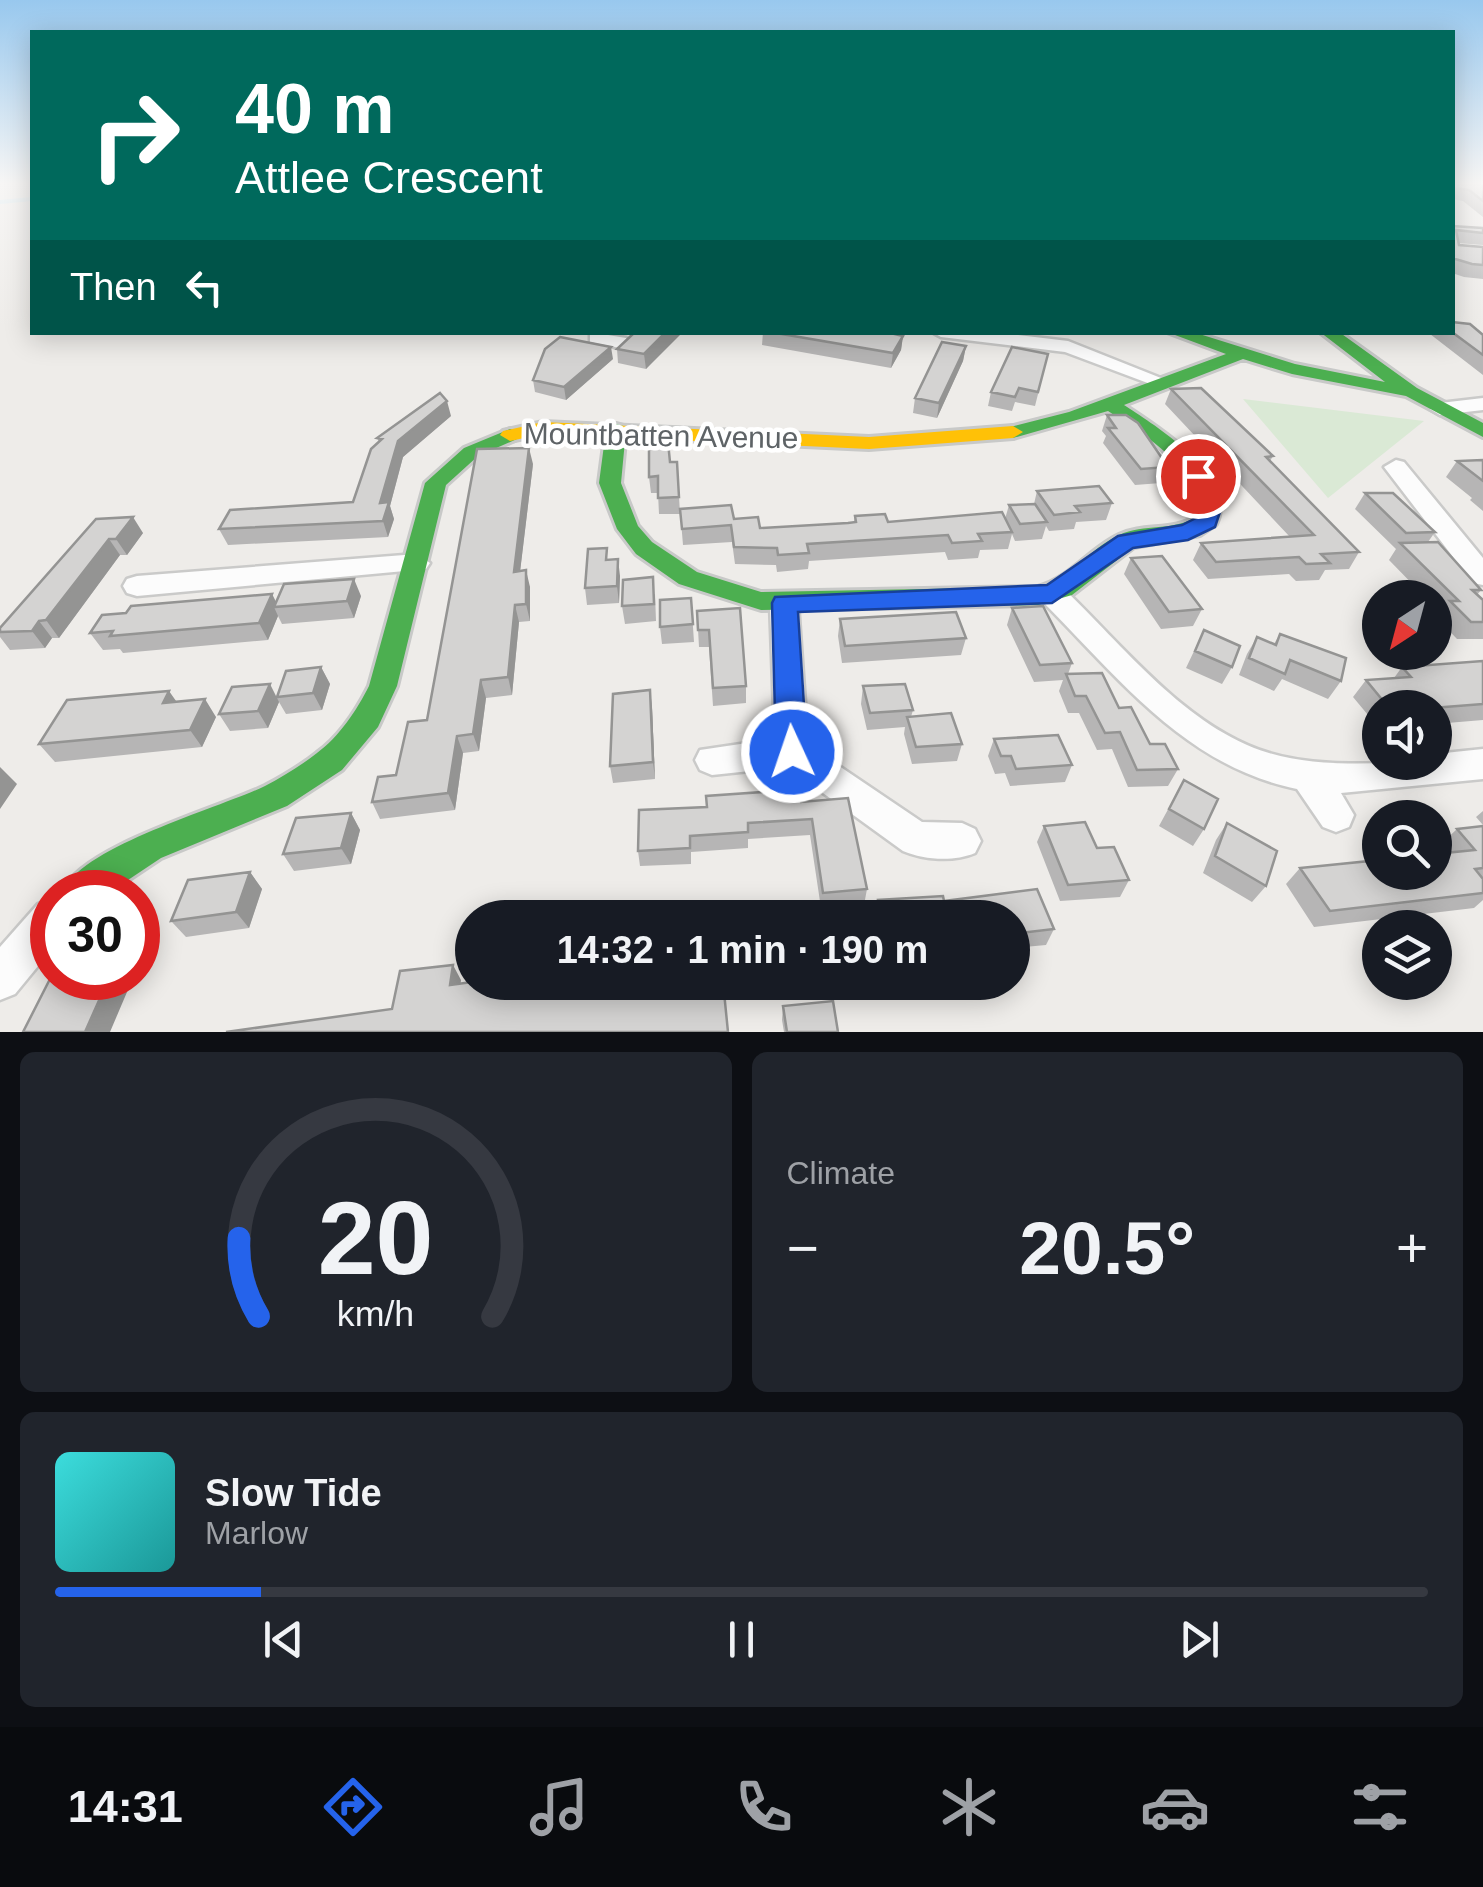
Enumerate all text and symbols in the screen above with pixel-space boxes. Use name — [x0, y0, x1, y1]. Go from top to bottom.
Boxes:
icon: right — [70, 70, 200, 200]
text: 40 m — [235, 70, 395, 148]
text: Attlee Crescent — [235, 152, 543, 203]
icon: left — [177, 260, 232, 315]
text: Then — [70, 266, 157, 308]
street label: Mountbatten Avenue — [523, 417, 799, 454]
pin — [1156, 434, 1241, 519]
icon: arrive — [1171, 449, 1226, 504]
north arrow — [1362, 580, 1452, 670]
map controls — [1362, 580, 1452, 1000]
button: sound — [1362, 690, 1452, 780]
position arrow — [740, 700, 844, 804]
button: search — [1362, 800, 1452, 890]
speed limit sign: 30 — [30, 870, 160, 1000]
button: layers — [1362, 910, 1452, 1000]
text: 14:32 · 1 min · 190 m — [557, 929, 928, 971]
text: Climate — [787, 1155, 895, 1191]
text: 20 — [318, 1180, 434, 1296]
text: 20.5° — [1019, 1206, 1195, 1290]
text: − — [787, 1217, 819, 1279]
text: + — [1396, 1217, 1428, 1279]
text: km/h — [337, 1294, 414, 1334]
text: Slow Tide — [205, 1472, 382, 1514]
text: Marlow — [205, 1515, 308, 1551]
icon: previous — [256, 1612, 311, 1667]
icon: pause — [714, 1612, 769, 1667]
icon: next — [1172, 1612, 1227, 1667]
icon: directions — [318, 1772, 388, 1842]
icon: music — [524, 1772, 594, 1842]
icon: phone — [729, 1772, 799, 1842]
icon: climate — [934, 1772, 1004, 1842]
icon: car — [1140, 1772, 1210, 1842]
icon: filters — [1345, 1772, 1415, 1842]
text: 14:31 — [68, 1781, 183, 1832]

